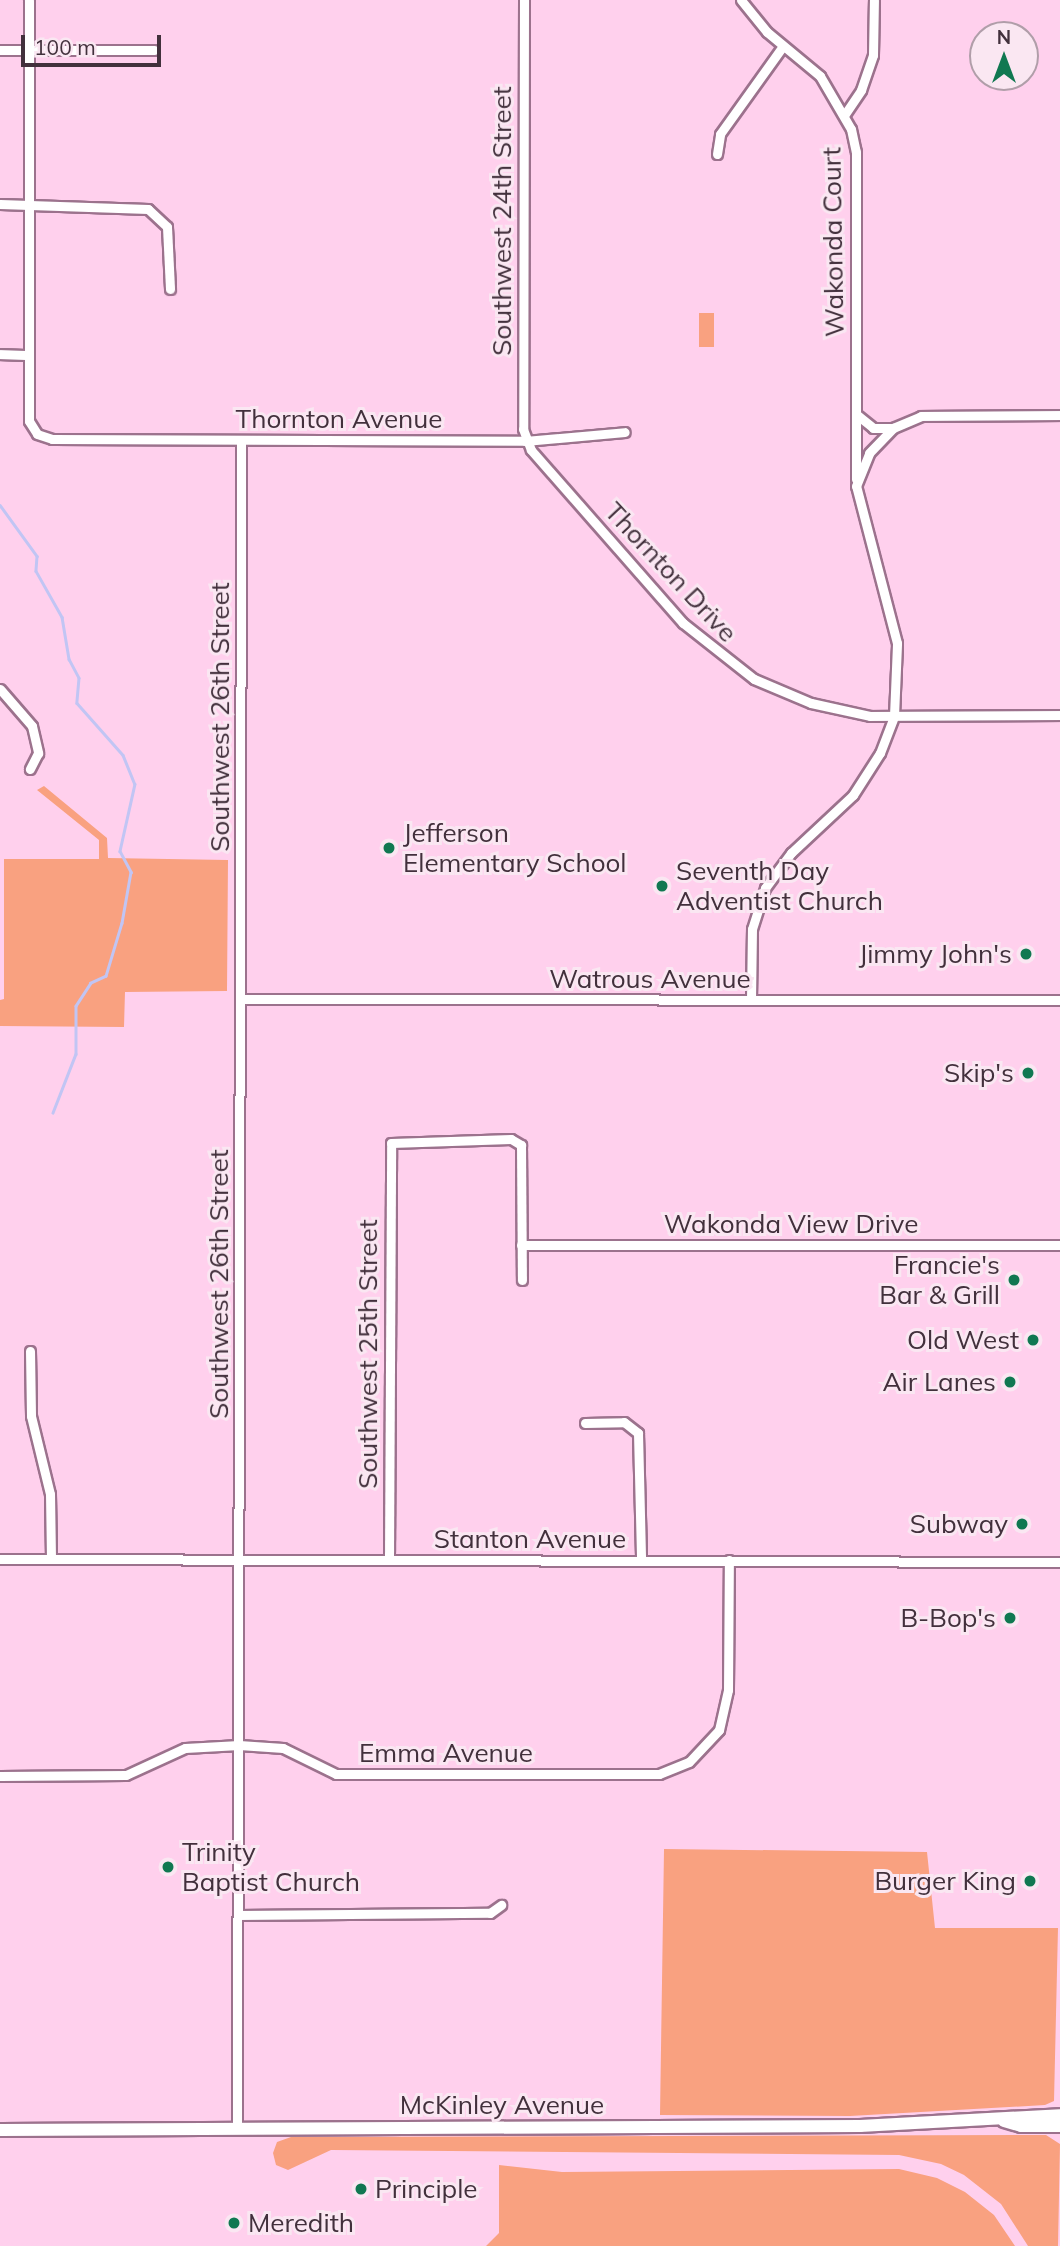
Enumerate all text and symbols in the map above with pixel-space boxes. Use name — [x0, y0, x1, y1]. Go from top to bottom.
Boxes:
scale bar — [24, 21, 164, 65]
north arrow — [969, 21, 1039, 91]
text: N — [997, 25, 1011, 49]
text: 100 m — [34, 34, 96, 60]
street label: Southwest 24th Street — [486, 86, 518, 356]
street label: Wakonda Court — [816, 147, 850, 337]
street label: Thornton Avenue — [236, 403, 442, 435]
street label: Thornton Drive — [599, 496, 743, 648]
street label: Southwest 26th Street — [204, 582, 236, 852]
place label: Jefferson Elementary School — [403, 817, 627, 878]
marker: Jefferson Elementary School — [381, 840, 397, 856]
place label: Seventh Day Adventist Church — [676, 855, 883, 917]
marker: Seventh Day Adventist Church — [654, 878, 670, 894]
place label: Jimmy John's — [859, 938, 1012, 970]
marker: Jimmy John's — [1018, 946, 1034, 962]
street label: Watrous Avenue — [549, 963, 751, 995]
place label: Skip's — [944, 1057, 1014, 1089]
marker: Skip's — [1020, 1065, 1036, 1081]
street label: Southwest 26th Street — [203, 1149, 235, 1419]
street label: Wakonda View Drive — [664, 1208, 918, 1240]
street label: Southwest 25th Street — [352, 1219, 384, 1489]
place label: Francie's Bar & Grill — [879, 1249, 1000, 1310]
marker: Francie's Bar & Grill — [1006, 1272, 1022, 1288]
place label: Old West — [907, 1324, 1019, 1356]
marker: Old West — [1025, 1332, 1041, 1348]
place label: Air Lanes — [882, 1366, 996, 1398]
marker: Air Lanes — [1002, 1374, 1018, 1390]
place label: Subway — [910, 1508, 1008, 1540]
marker: Subway — [1014, 1516, 1030, 1532]
street label: Stanton Avenue — [434, 1523, 626, 1555]
place label: B-Bop's — [900, 1602, 996, 1634]
marker: B-Bop's — [1002, 1610, 1018, 1626]
street label: Emma Avenue — [359, 1737, 533, 1769]
place label: Trinity Baptist Church — [182, 1836, 360, 1898]
marker: Trinity Baptist Church — [160, 1859, 176, 1875]
place label: Burger King — [874, 1865, 1016, 1897]
marker: Burger King — [1022, 1873, 1038, 1889]
street label: McKinley Avenue — [400, 2089, 604, 2121]
place label: Principle — [375, 2173, 478, 2205]
marker: Principle — [353, 2181, 369, 2197]
place label: Meredith — [248, 2207, 354, 2239]
marker: Meredith — [226, 2215, 242, 2231]

